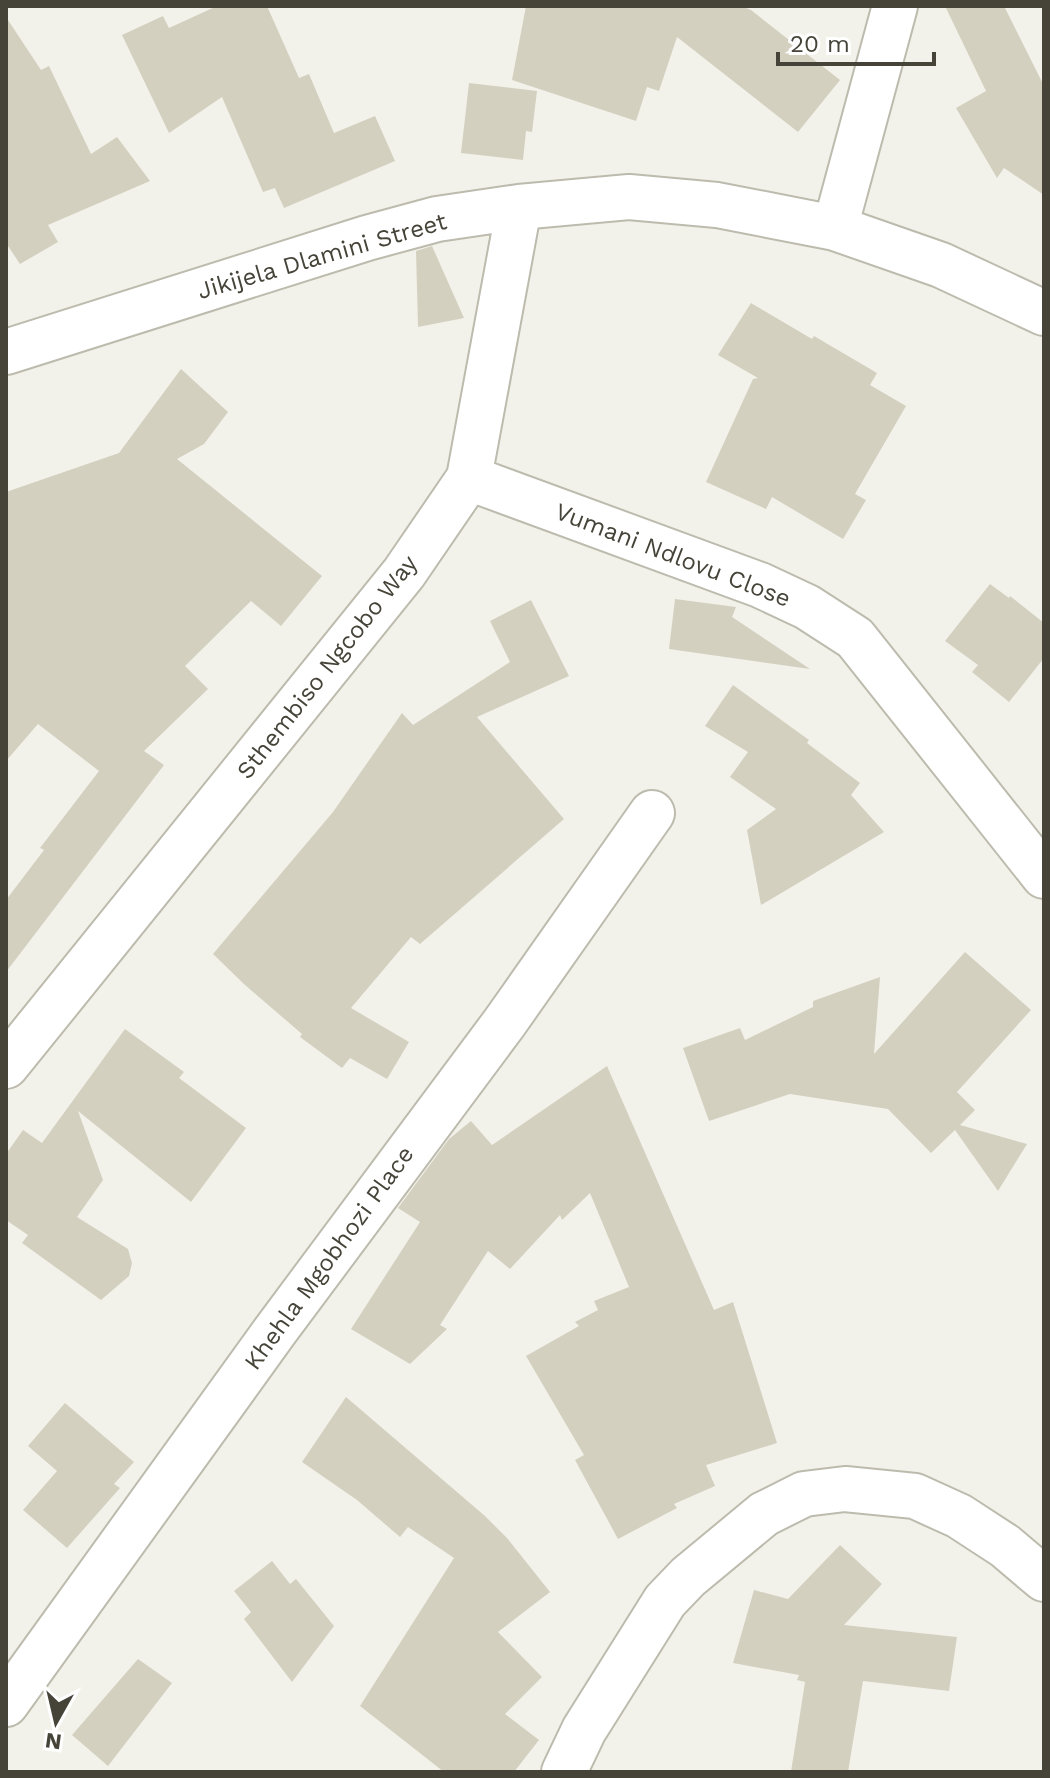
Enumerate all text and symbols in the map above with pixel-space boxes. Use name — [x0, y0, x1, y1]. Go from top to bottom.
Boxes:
scale bar — [778, 16, 934, 66]
text: 20 m — [790, 30, 850, 58]
street label: Jikijela Dlamini Street — [194, 207, 450, 305]
street label: Vumani Ndlovu Close — [551, 497, 795, 613]
street label: Sthembiso Ngcobo Way — [231, 549, 423, 784]
street label: Khehla Mgobhozi Place — [238, 1141, 420, 1375]
north arrow — [16, 1682, 96, 1762]
text: N — [43, 1728, 63, 1755]

